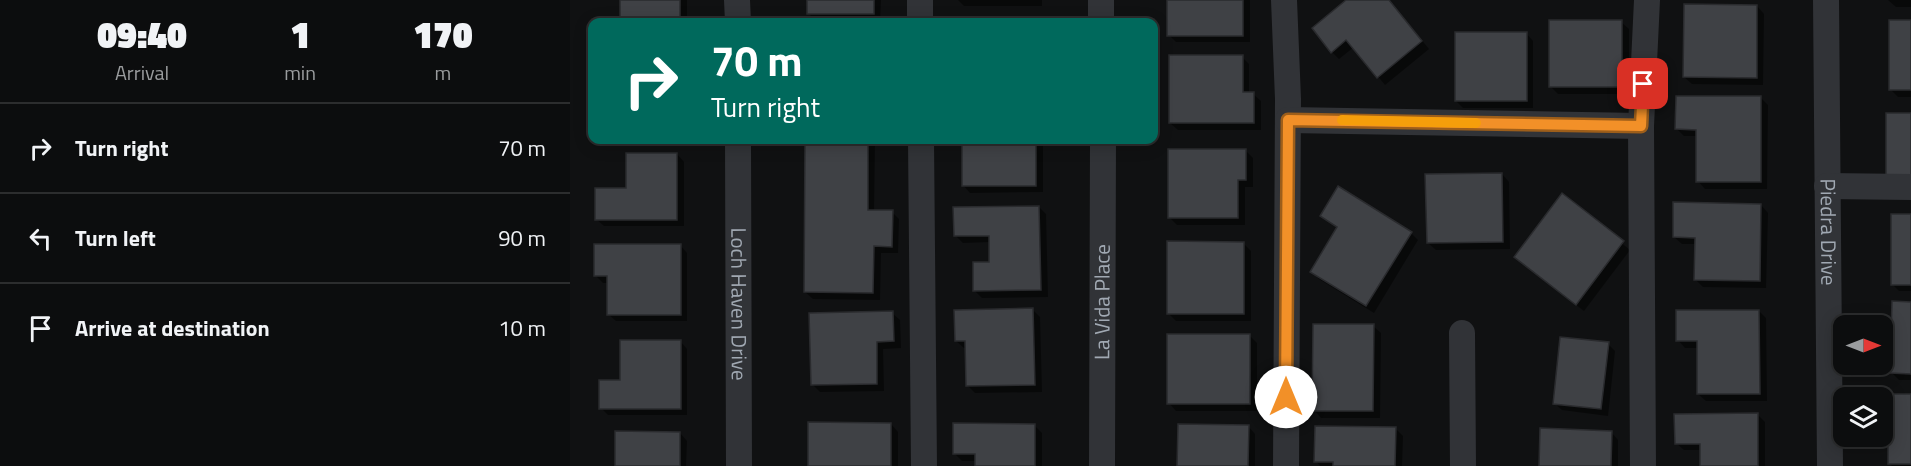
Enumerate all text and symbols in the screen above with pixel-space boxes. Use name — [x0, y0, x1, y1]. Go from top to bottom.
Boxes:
text: 09:40 — [97, 7, 187, 62]
text: 1 — [290, 7, 310, 62]
text: 170 — [413, 7, 473, 62]
text: 70 m — [711, 28, 803, 92]
icon: right — [612, 42, 690, 120]
text: Arrival — [115, 57, 169, 88]
text: min — [284, 57, 316, 88]
text: m — [435, 57, 451, 88]
pin — [1617, 58, 1668, 109]
icon: arrive — [1626, 67, 1659, 100]
text: Turn right — [711, 86, 820, 127]
text: Turn right — [75, 131, 169, 165]
text: 70 m — [498, 131, 546, 165]
icon: right — [24, 132, 57, 165]
street label: Piedra Drive — [1813, 178, 1845, 286]
text: Turn left — [75, 221, 156, 255]
text: 90 m — [498, 221, 546, 255]
icon: left — [24, 222, 57, 255]
street label: Loch Haven Drive — [723, 227, 756, 381]
street label: La Vida Place — [1085, 244, 1118, 360]
text: Arrive at destination — [75, 311, 270, 345]
text: 10 m — [498, 311, 546, 345]
icon: arrive — [24, 312, 57, 345]
north arrow — [1833, 315, 1893, 375]
map controls — [1833, 315, 1893, 447]
position arrow — [1254, 365, 1318, 429]
button: layers — [1833, 387, 1893, 447]

